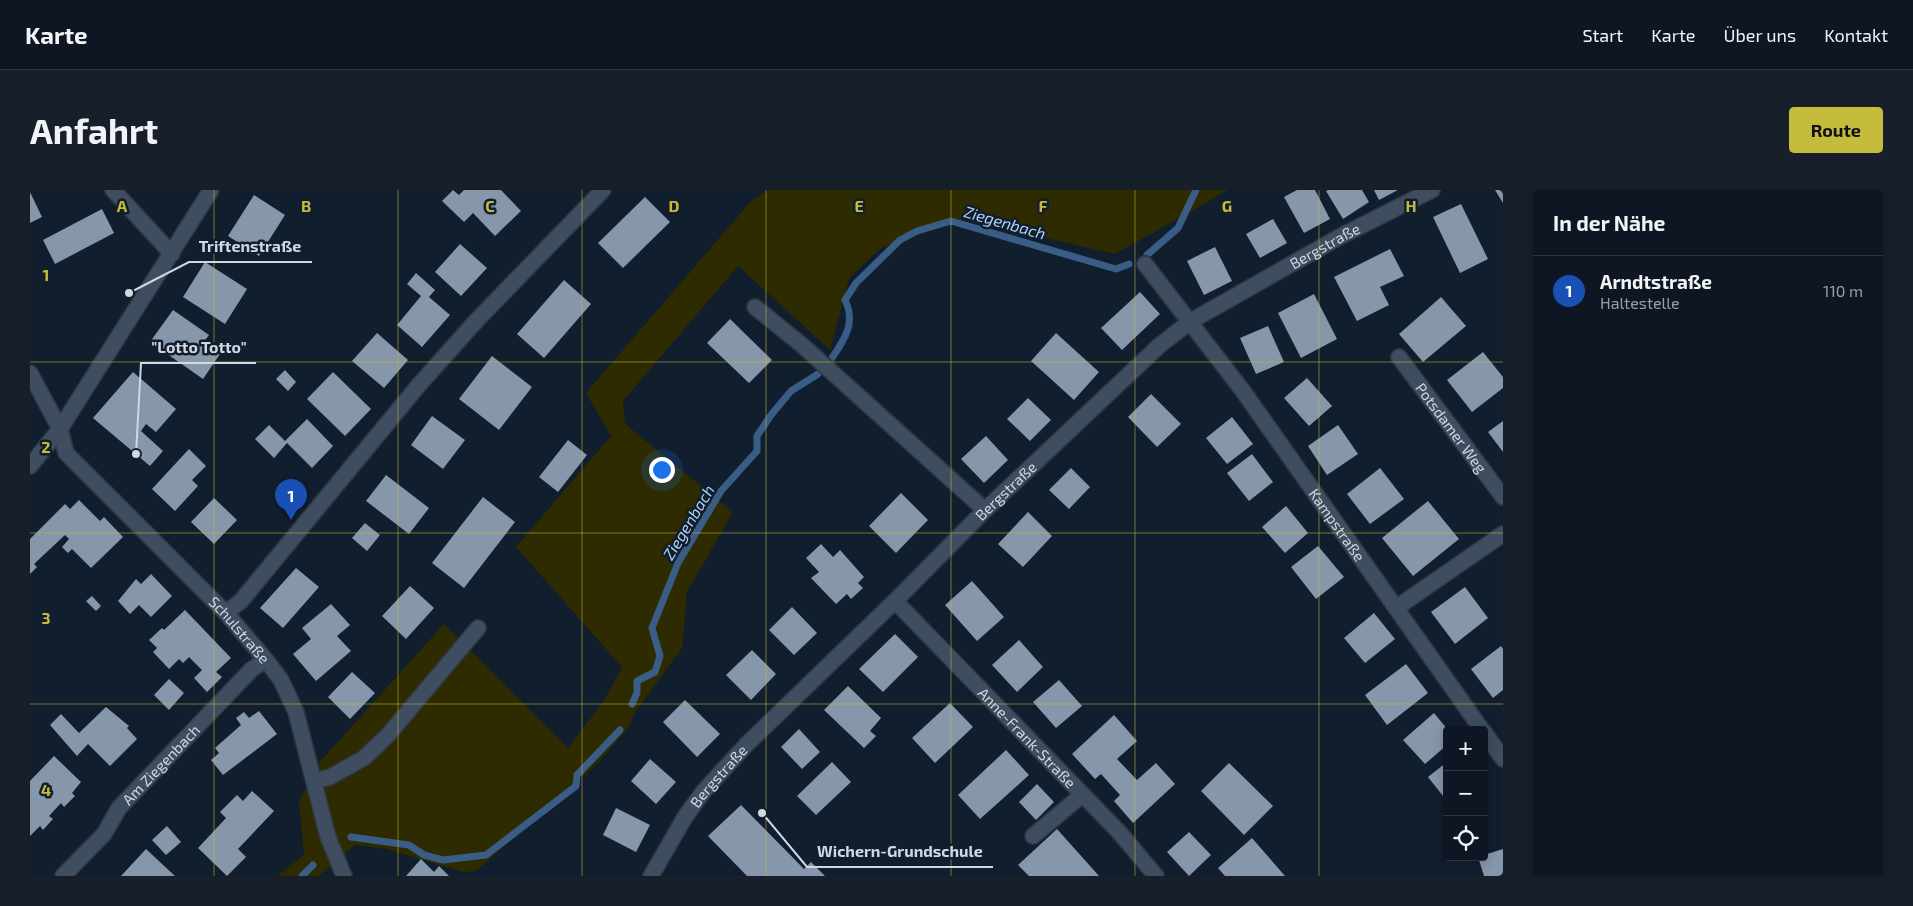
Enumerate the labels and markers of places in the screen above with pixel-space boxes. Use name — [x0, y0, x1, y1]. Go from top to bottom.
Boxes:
callout: Triftenstraße — [189, 231, 312, 262]
callout: "Lotto Totto" — [141, 332, 256, 363]
pin: 1 — [275, 479, 307, 520]
callout: Wichern-Grundschule — [807, 836, 993, 867]

